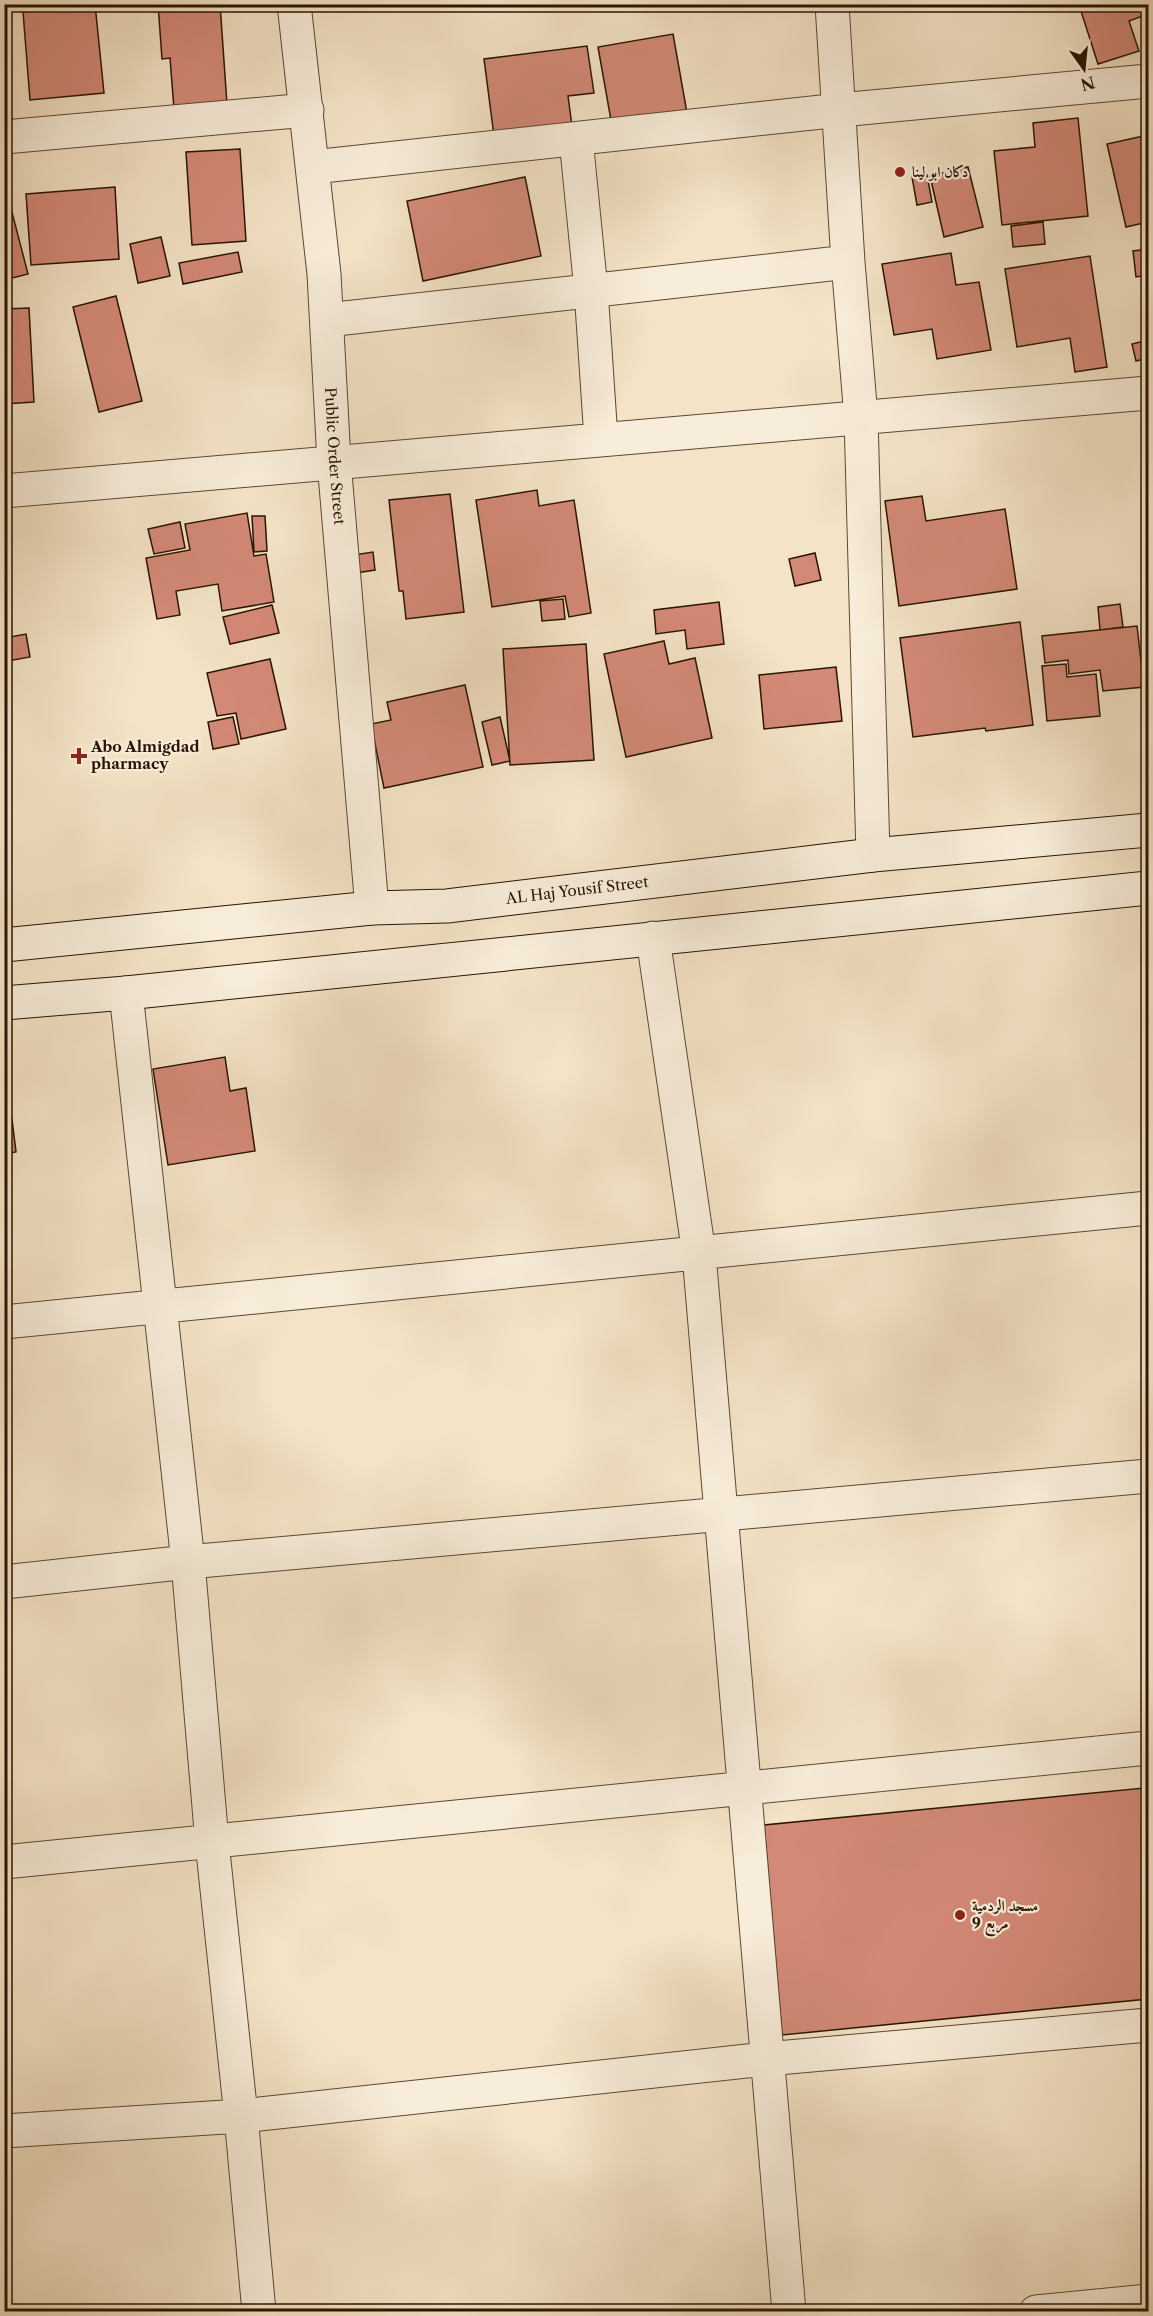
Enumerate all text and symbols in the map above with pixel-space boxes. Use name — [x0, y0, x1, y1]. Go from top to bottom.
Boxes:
north arrow — [1054, 39, 1114, 99]
text: N — [1078, 72, 1097, 95]
place label: دكان ابو لينا — [912, 162, 968, 181]
marker: دكان ابو لينا — [893, 165, 907, 179]
street label: Public Order Street — [321, 387, 349, 526]
place label: Abo Almigdad pharmacy — [90, 737, 200, 773]
marker: Abo Almigdad pharmacy — [72, 749, 86, 763]
street label: AL Haj Yousif Street — [504, 872, 650, 908]
place label: مسجد الردمية مربع 9 — [972, 1896, 1038, 1937]
marker: مسجد الردمية مربع 9 — [953, 1908, 967, 1922]

